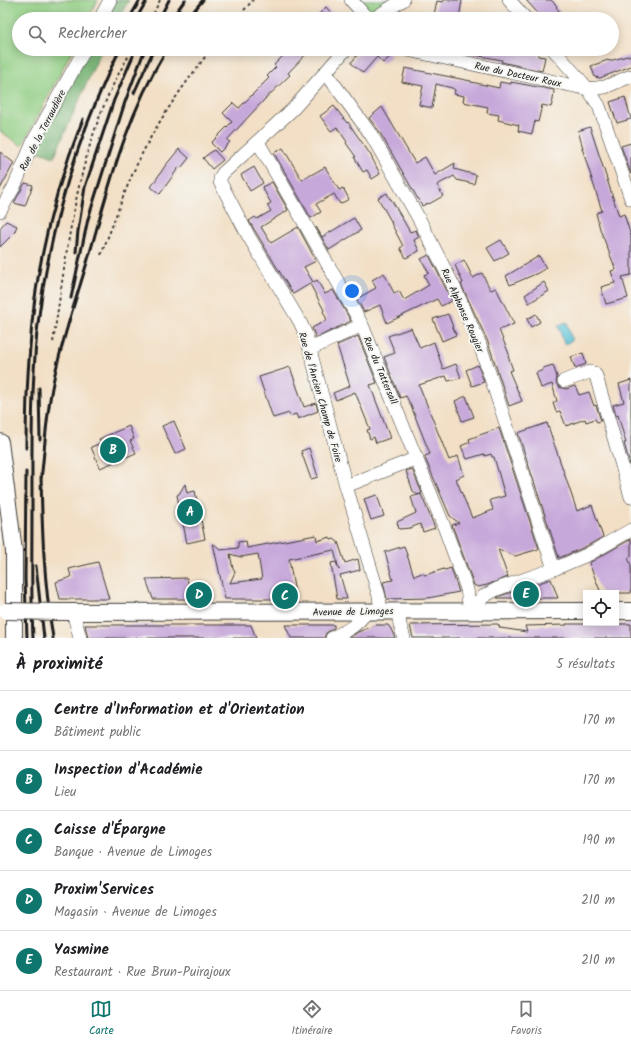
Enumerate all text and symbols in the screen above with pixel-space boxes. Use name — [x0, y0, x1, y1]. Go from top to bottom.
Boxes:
search box — [12, 12, 619, 56]
text: Rechercher — [58, 22, 126, 46]
icon: search — [26, 23, 48, 45]
street label: Rue du Docteur Roux — [473, 58, 563, 92]
street label: Rue de la Terraudière — [15, 87, 71, 174]
street label: Rue Alphonse Rougier — [436, 266, 488, 356]
your location — [342, 281, 362, 301]
street label: Rue de l'Ancien Champ de Foire — [294, 330, 346, 465]
street label: Rue du Tattersall — [359, 334, 402, 407]
pin: B — [100, 435, 126, 465]
pin: A — [177, 497, 203, 527]
pin: E — [513, 579, 539, 609]
pin: D — [186, 580, 212, 610]
pin: C — [272, 581, 298, 611]
map controls — [583, 590, 619, 626]
button: locate — [583, 590, 619, 626]
street label: Avenue de Limoges — [312, 603, 394, 621]
text: À proximité — [16, 651, 103, 678]
text: 5 résultats — [556, 654, 615, 675]
text: Centre d'Information et d'Orientation — [54, 698, 305, 722]
text: A — [25, 710, 33, 731]
text: 170 m — [583, 710, 615, 731]
text: Bâtiment public — [54, 722, 141, 743]
text: Inspection d'Académie — [54, 758, 203, 782]
text: B — [25, 770, 33, 791]
text: 170 m — [583, 770, 615, 791]
text: Lieu — [54, 782, 76, 803]
text: Caisse d'Épargne — [54, 818, 166, 842]
text: C — [25, 830, 33, 851]
text: 190 m — [583, 830, 615, 851]
text: Banque · Avenue de Limoges — [54, 842, 212, 863]
text: Proxim'Services — [54, 878, 154, 902]
text: D — [25, 890, 33, 911]
text: 210 m — [581, 890, 615, 911]
text: Magasin · Avenue de Limoges — [54, 902, 217, 923]
text: Yasmine — [54, 938, 109, 962]
text: E — [25, 950, 33, 971]
text: 210 m — [581, 950, 615, 971]
text: Restaurant · Rue Brun-Puirajoux — [54, 962, 231, 983]
tab: Carte — [89, 998, 114, 1040]
tab: Itinéraire — [292, 998, 333, 1040]
tab: Favoris — [511, 998, 542, 1040]

